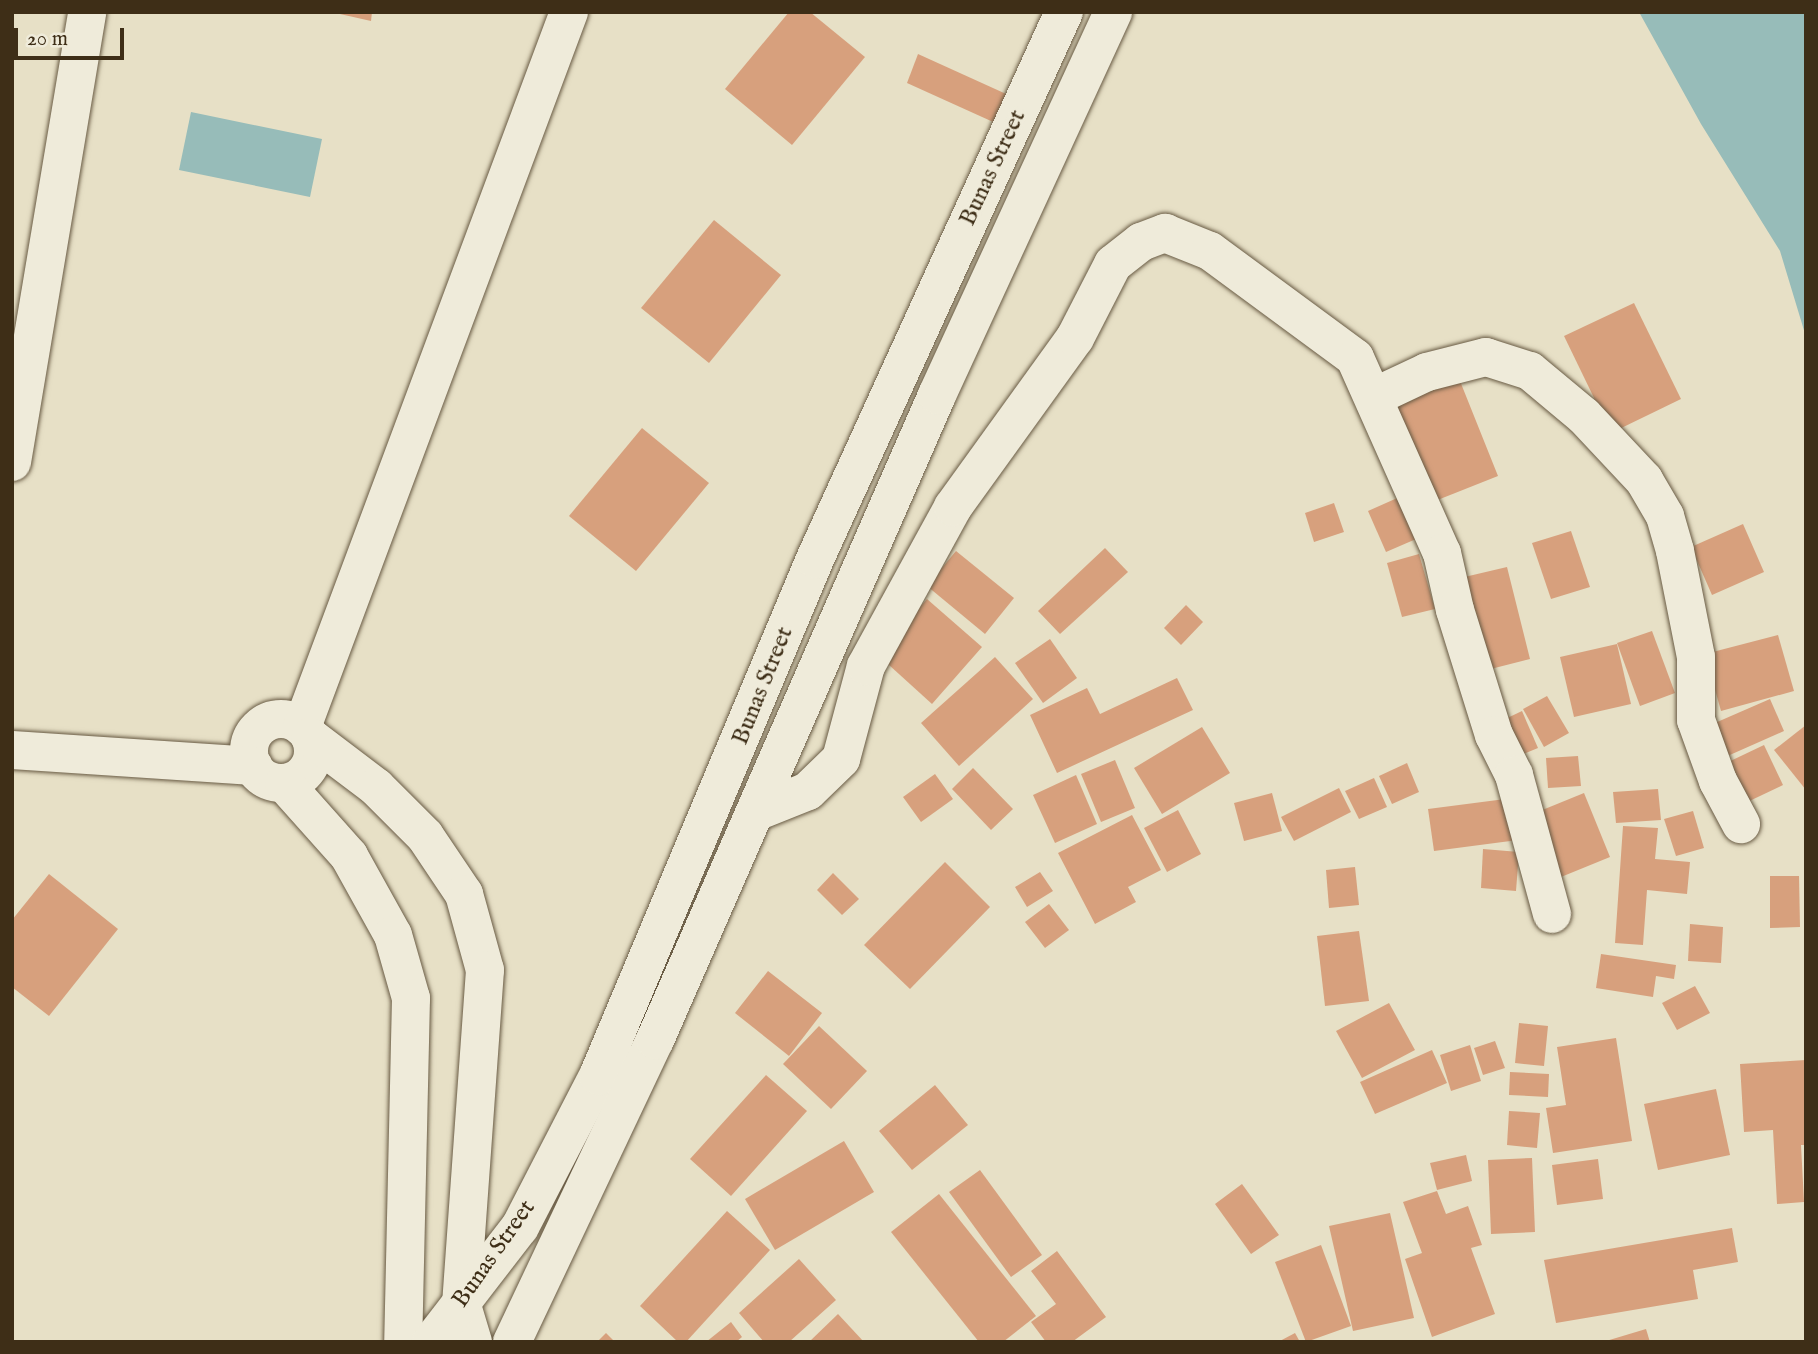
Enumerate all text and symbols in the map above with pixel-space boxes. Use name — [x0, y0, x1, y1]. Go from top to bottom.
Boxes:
scale bar — [18, 14, 128, 58]
text: 20 m — [27, 26, 68, 53]
street label: Bunas Street — [954, 105, 1032, 231]
street label: Bunas Street — [726, 623, 800, 749]
street label: Bunas Street — [446, 1195, 542, 1313]

